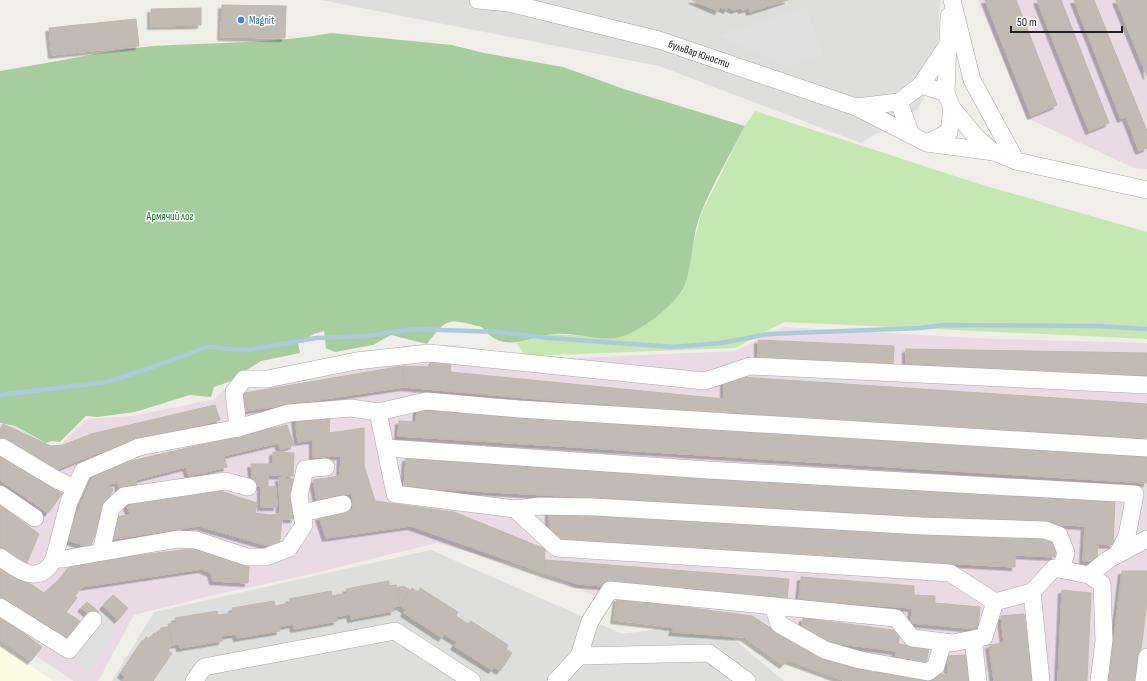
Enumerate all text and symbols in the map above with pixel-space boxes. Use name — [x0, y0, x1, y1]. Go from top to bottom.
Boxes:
scale bar — [1011, 8, 1122, 34]
place label: Magnit — [249, 14, 275, 27]
marker: Magnit — [236, 15, 246, 25]
text: 50 m — [1017, 15, 1037, 30]
street label: бульвар Юности — [666, 37, 732, 71]
park label: Армячий лог — [145, 210, 194, 223]

